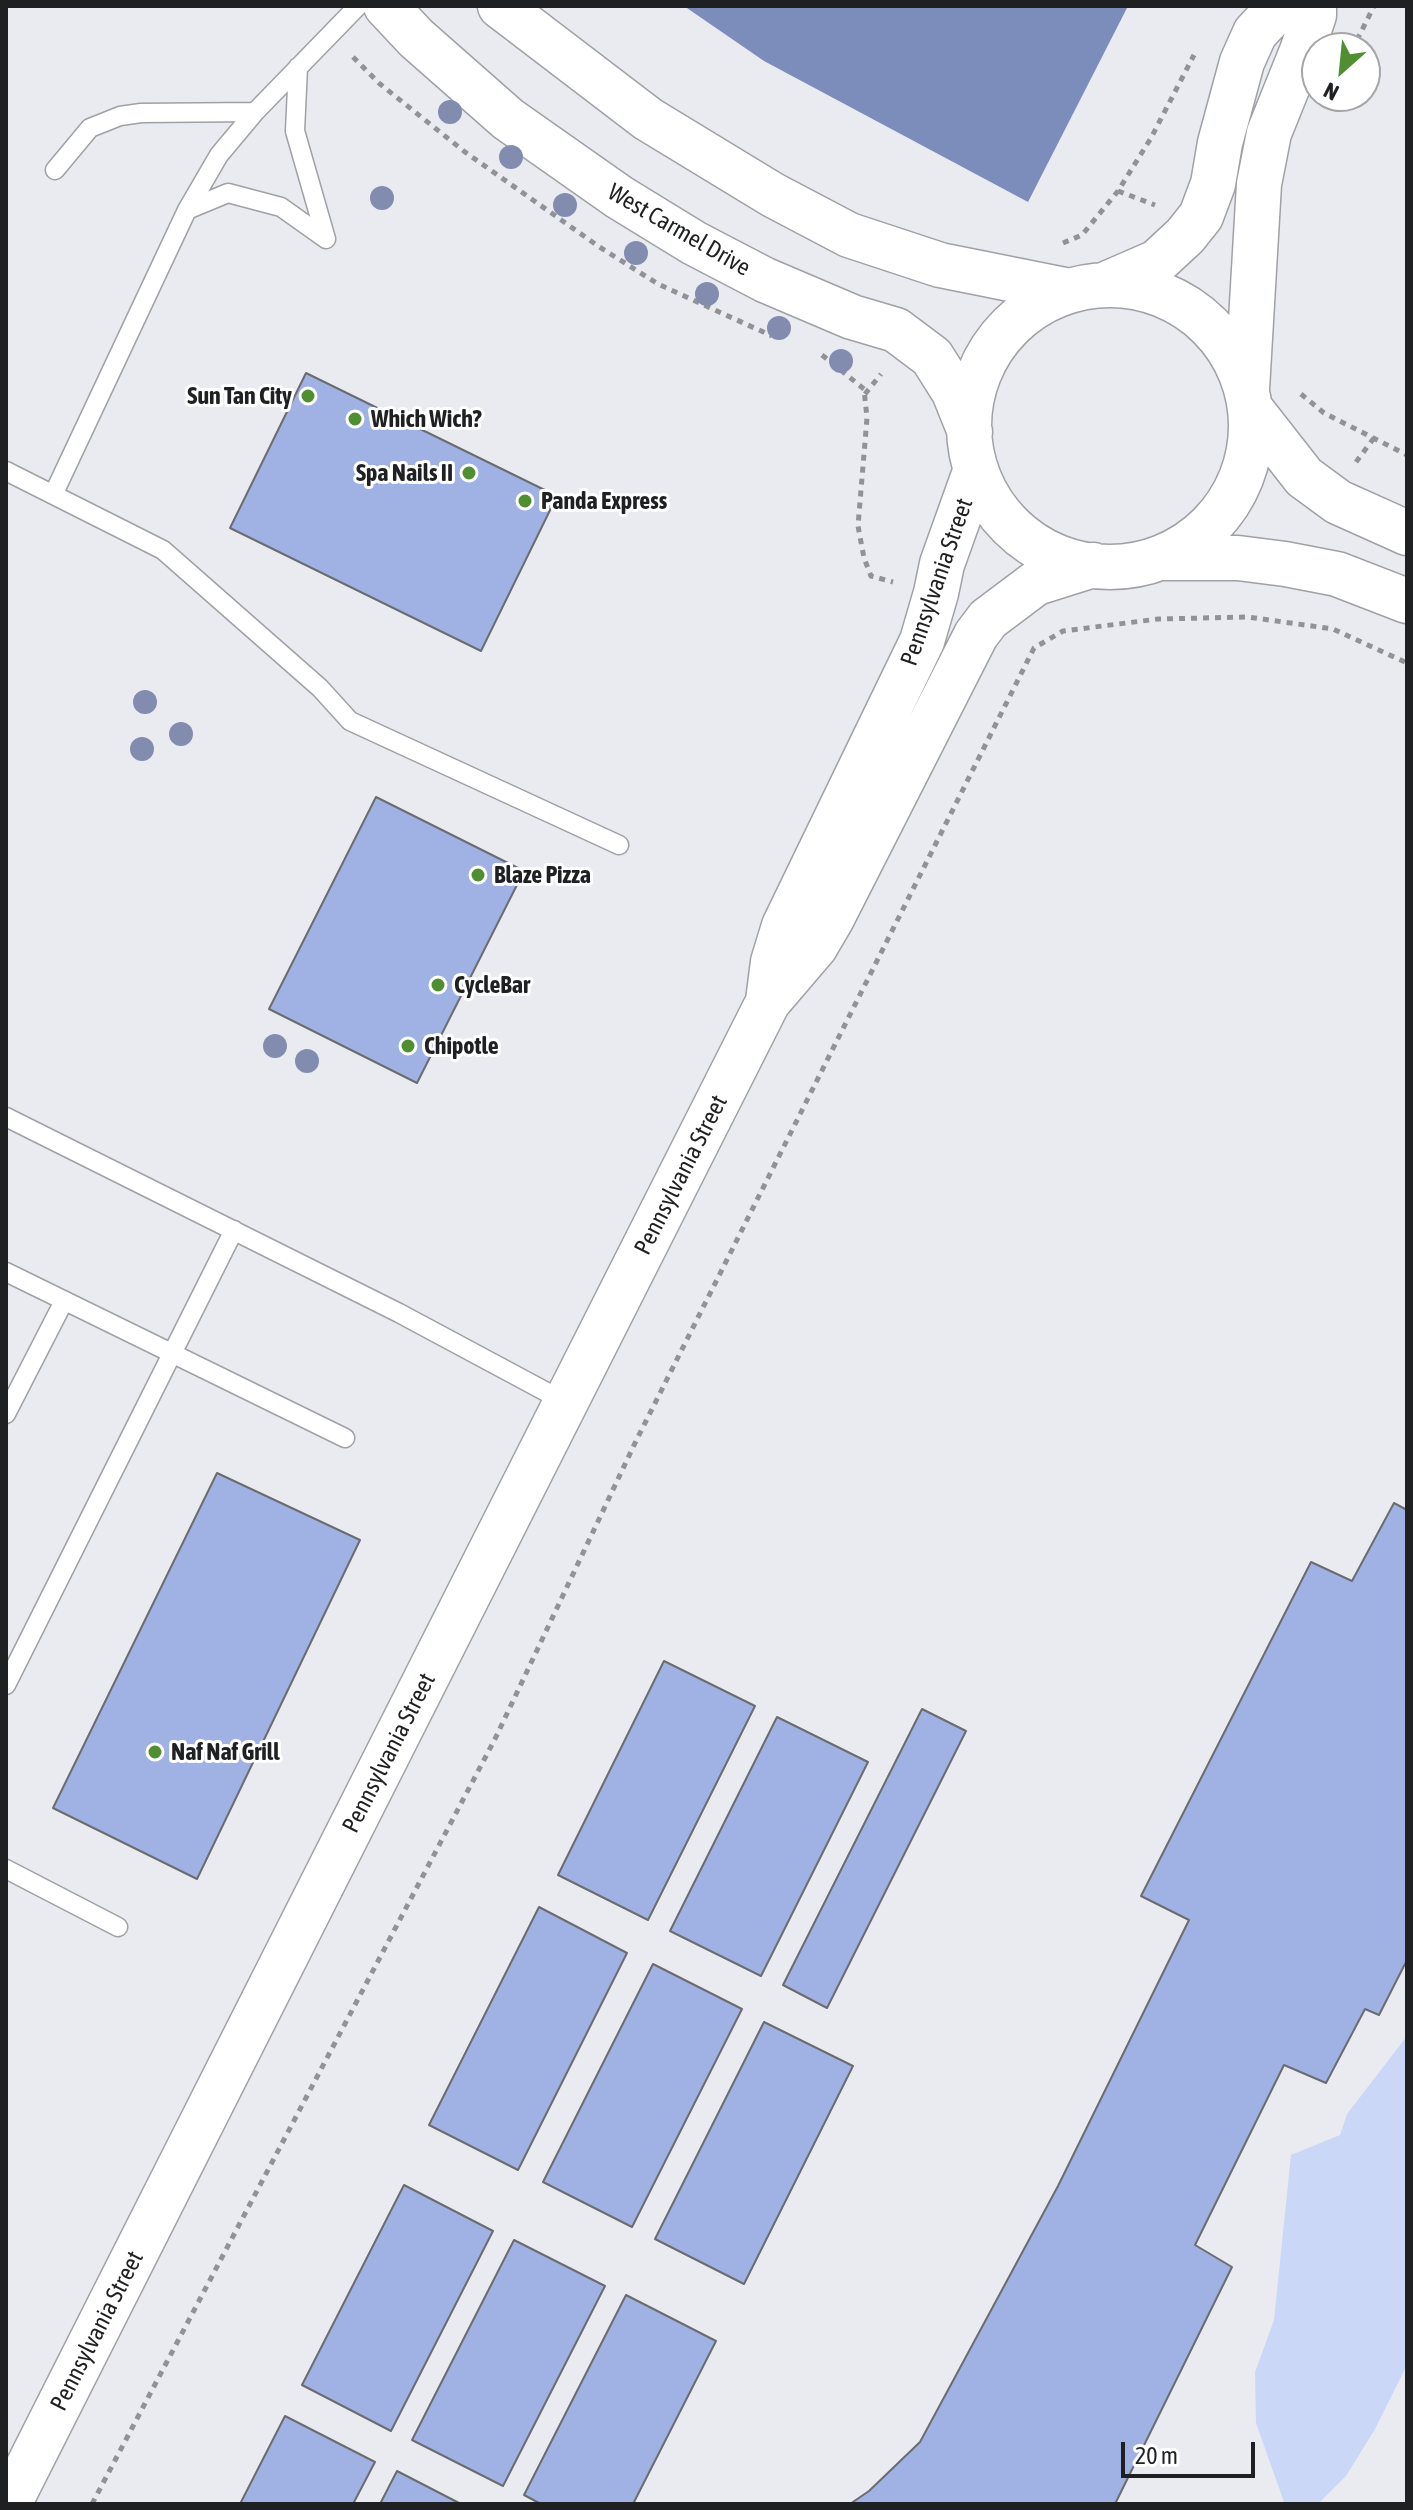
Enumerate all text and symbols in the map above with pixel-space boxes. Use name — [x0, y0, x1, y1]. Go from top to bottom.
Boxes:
north arrow — [1301, 32, 1381, 112]
text: N — [1319, 77, 1343, 106]
street label: West Carmel Drive — [603, 178, 755, 282]
place label: Sun Tan City — [187, 382, 292, 410]
marker: Sun Tan City — [299, 387, 317, 405]
place label: Which Wich? — [371, 405, 481, 433]
marker: Which Wich? — [346, 410, 364, 428]
place label: Spa Nails II — [356, 459, 453, 487]
marker: Spa Nails II — [460, 464, 478, 482]
place label: Panda Express — [541, 487, 667, 515]
marker: Panda Express — [516, 492, 534, 510]
street label: Pennsylvania Street — [895, 494, 979, 670]
place label: Blaze Pizza — [494, 861, 591, 889]
marker: Blaze Pizza — [469, 866, 487, 884]
place label: CycleBar — [454, 971, 530, 999]
marker: CycleBar — [429, 976, 447, 994]
place label: Chipotle — [424, 1032, 499, 1060]
marker: Chipotle — [399, 1037, 417, 1055]
street label: Pennsylvania Street — [628, 1090, 734, 1260]
street label: Pennsylvania Street — [336, 1668, 442, 1838]
place label: Naf Naf Grill — [171, 1738, 280, 1766]
marker: Naf Naf Grill — [146, 1743, 164, 1761]
street label: Pennsylvania Street — [44, 2246, 150, 2416]
scale bar — [1125, 2426, 1259, 2476]
text: 20 m — [1135, 2442, 1178, 2469]

